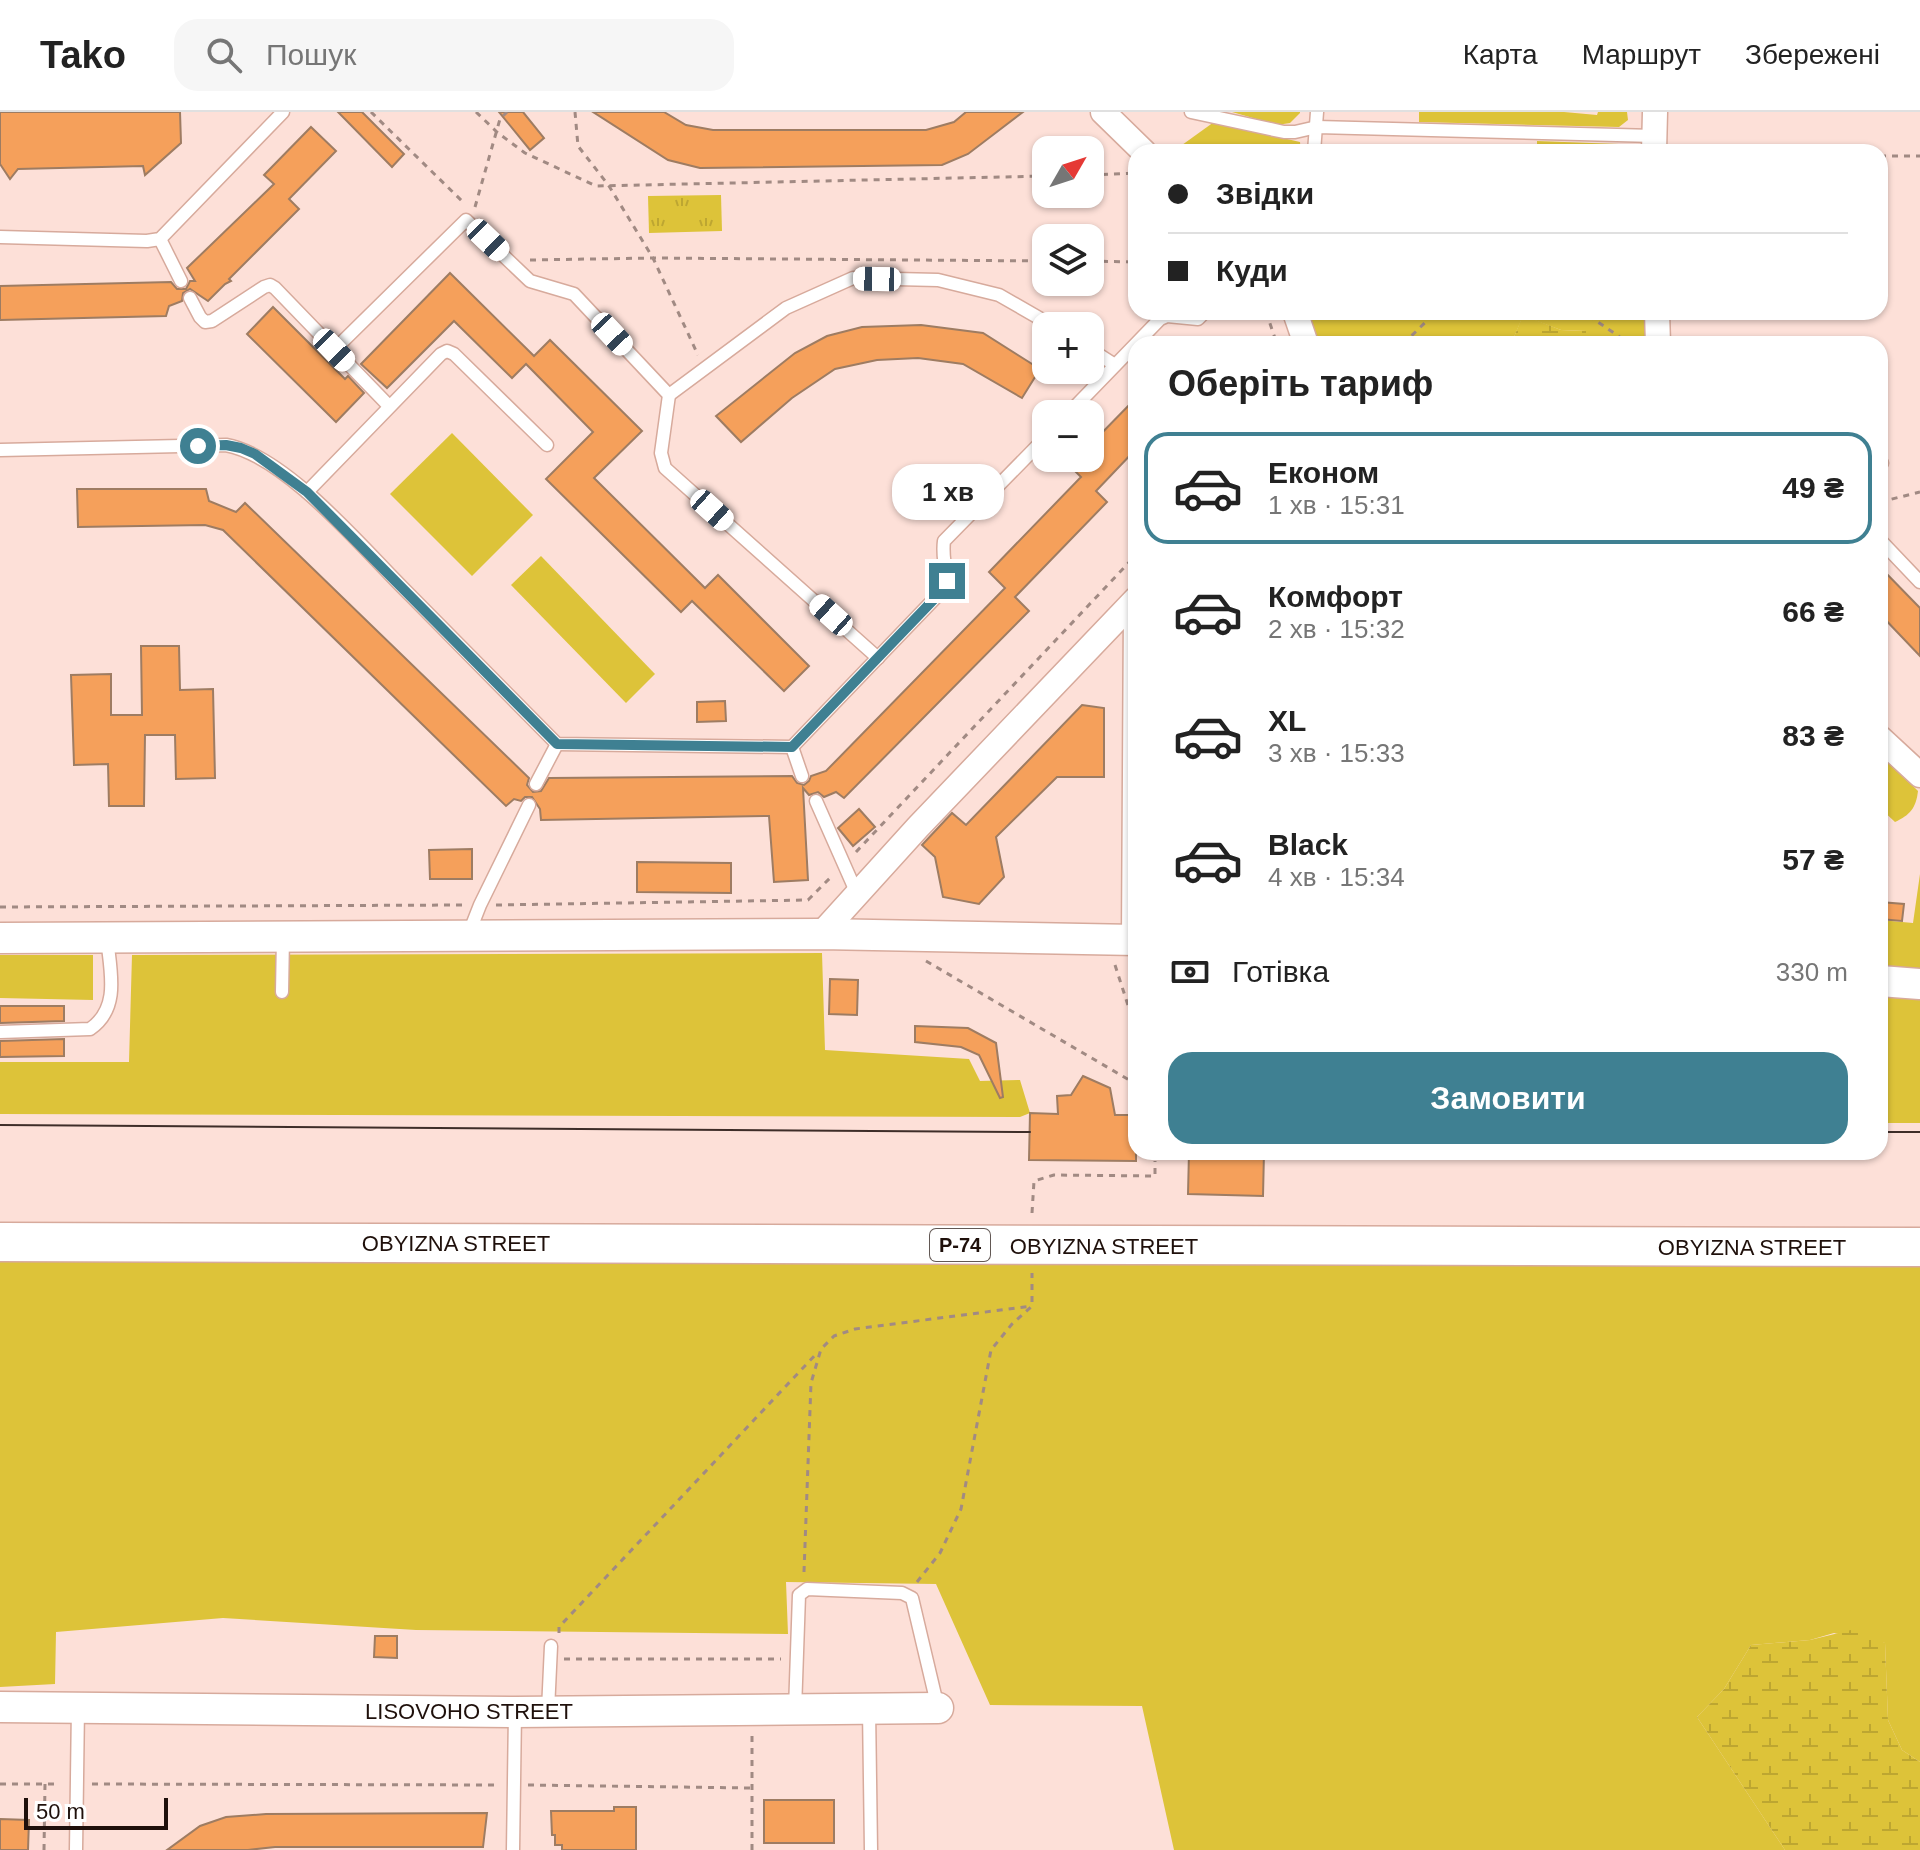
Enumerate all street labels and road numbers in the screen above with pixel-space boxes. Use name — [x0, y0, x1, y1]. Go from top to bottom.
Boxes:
road number: Р-74 — [930, 1229, 990, 1261]
street label: OBYIZNA STREET — [362, 1231, 550, 1256]
street label: OBYIZNA STREET — [1010, 1234, 1198, 1259]
street label: OBYIZNA STREET — [1658, 1235, 1846, 1260]
street label: LISOVOHO STREET — [365, 1699, 573, 1724]

